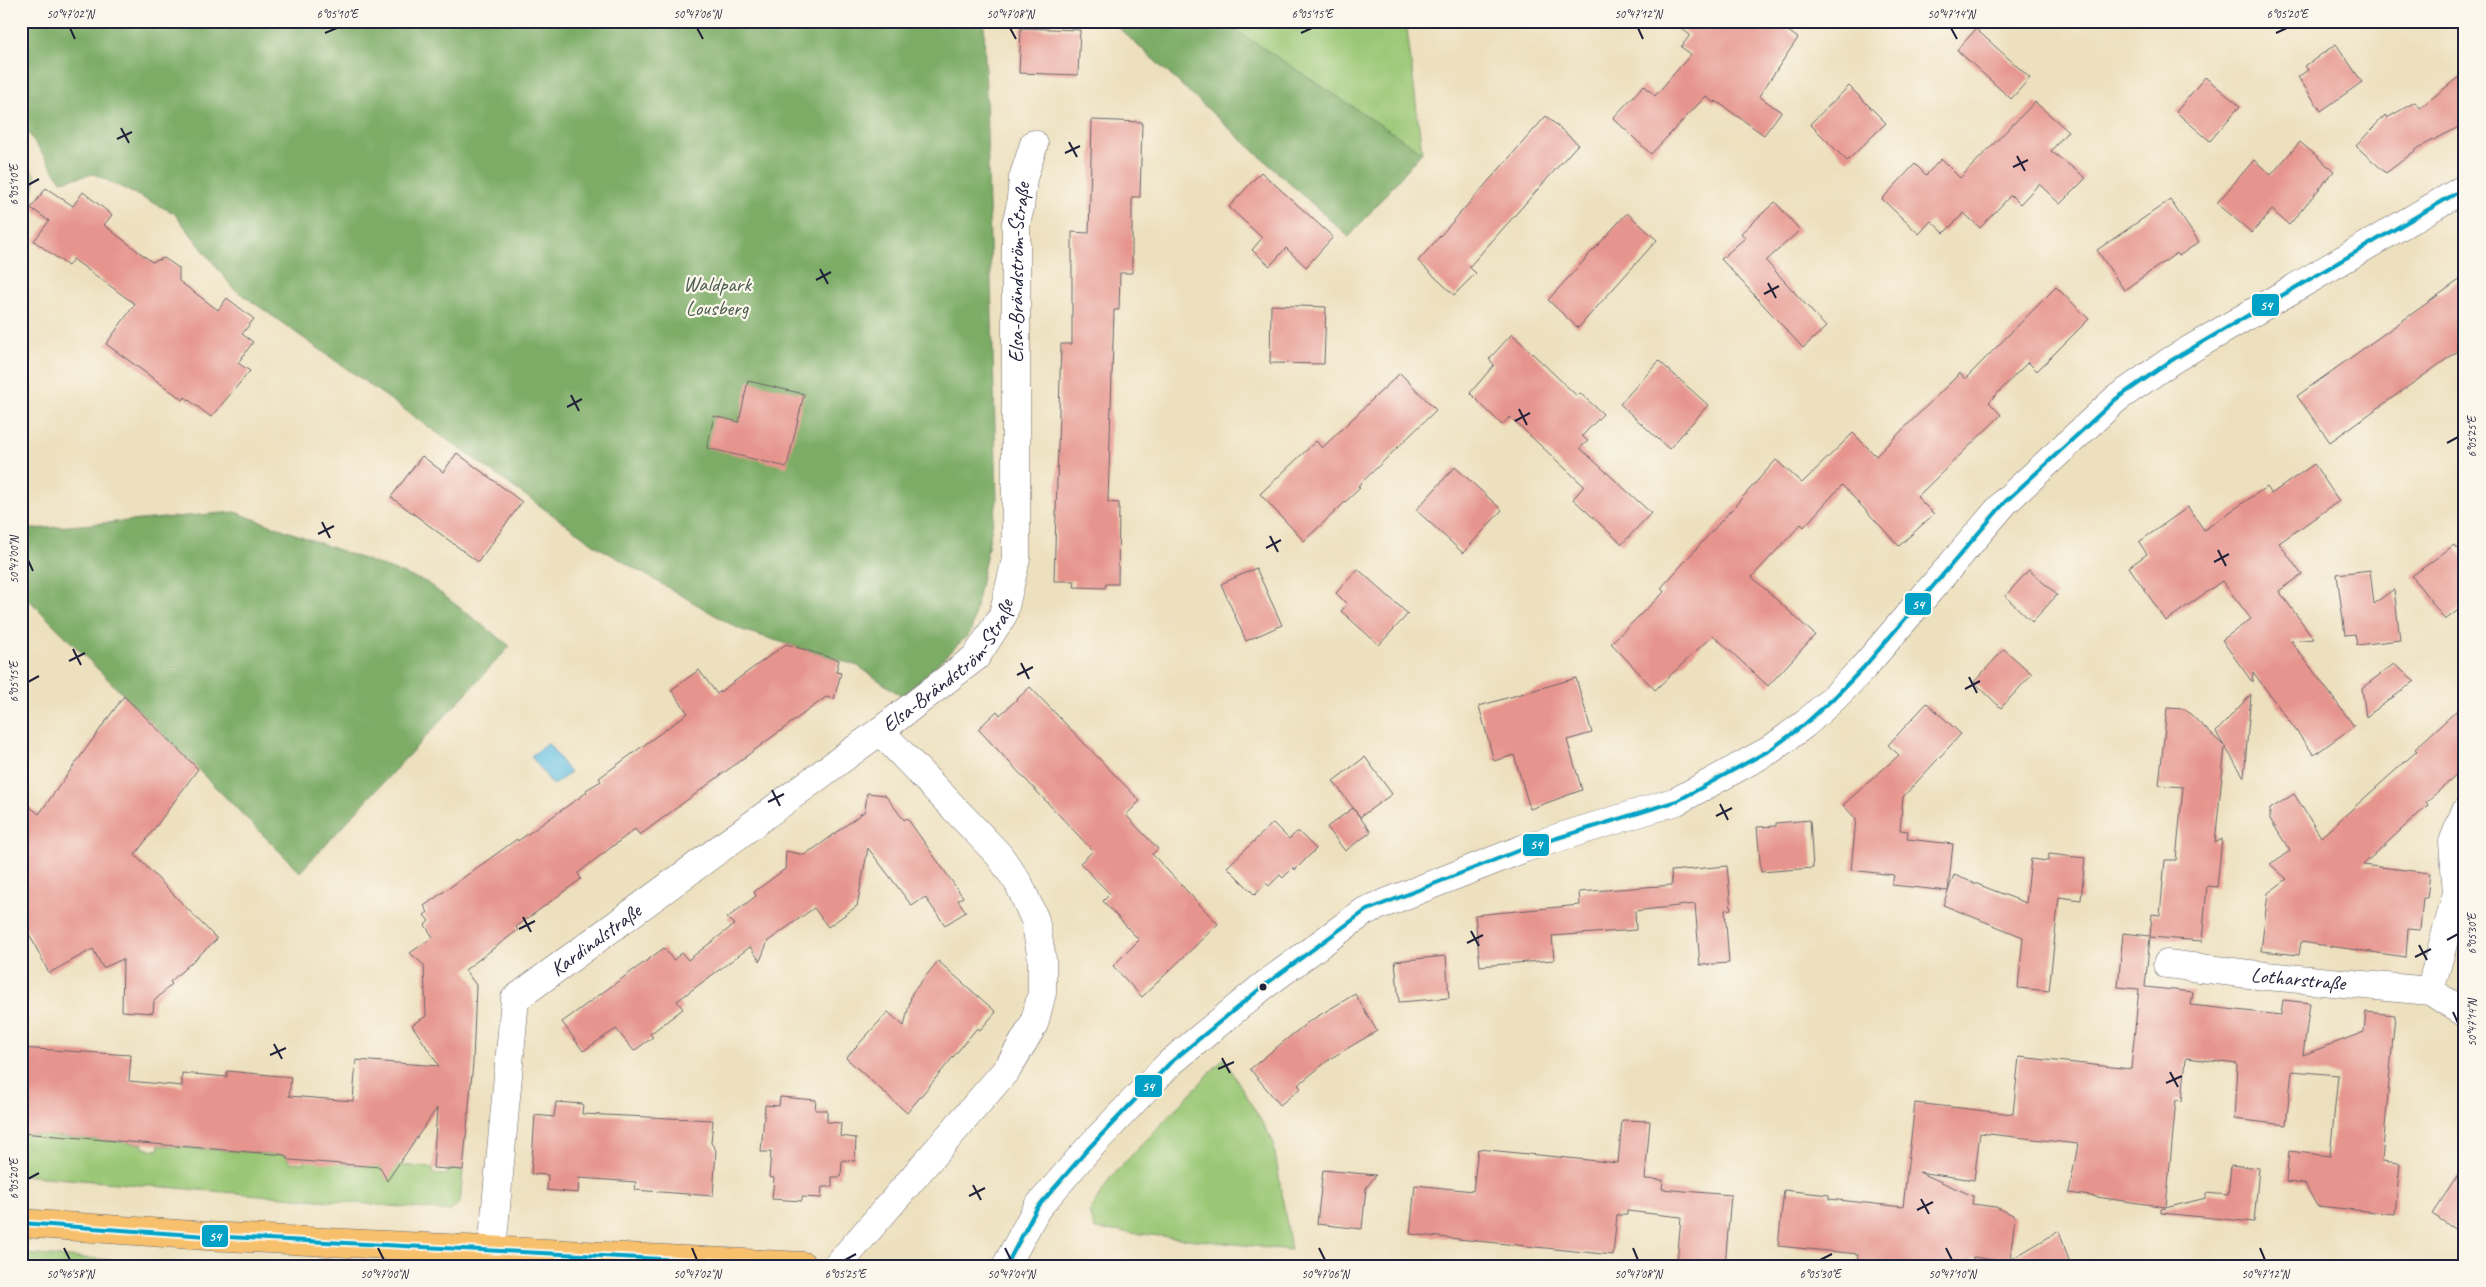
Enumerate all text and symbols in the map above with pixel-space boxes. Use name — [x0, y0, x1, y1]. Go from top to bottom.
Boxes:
text: 50°47'02"N — [46, 6, 95, 22]
text: 6°05'10"E — [317, 6, 359, 22]
text: 50°47'06"N — [673, 6, 722, 22]
text: 50°47'08"N — [986, 6, 1035, 22]
text: 6°05'15"E — [1292, 6, 1334, 22]
text: 50°47'12"N — [1614, 6, 1663, 22]
text: 50°47'14"N — [1927, 6, 1976, 22]
text: 6°05'20"E — [2267, 6, 2309, 22]
text: 6°05'10"E — [6, 163, 22, 206]
street label: Elsa-Brändström-Straße — [1003, 179, 1036, 363]
park label: Waldpark Lousberg — [683, 271, 752, 321]
line badge: 54 — [2251, 293, 2280, 317]
text: 54 — [2260, 297, 2274, 314]
text: 6°05'25"E — [2464, 415, 2480, 458]
text: 50°47'00"N — [6, 535, 22, 584]
line badge: 54 — [1904, 592, 1932, 616]
street label: Elsa-Brändström-Straße — [877, 595, 1020, 738]
text: 54 — [1912, 596, 1926, 613]
text: 6°05'15"E — [6, 660, 22, 703]
line badge: 54 — [1522, 833, 1550, 857]
text: 54 — [1530, 836, 1544, 853]
street label: Kardinalstraße — [545, 897, 648, 982]
text: 6°05'30"E — [2464, 912, 2480, 955]
street label: Lotharstraße — [2250, 961, 2348, 996]
unlabelled marker — [1258, 982, 1268, 992]
text: 50°47'14"N — [2464, 998, 2480, 1047]
line badge: 54 — [1134, 1074, 1163, 1098]
text: 54 — [1142, 1078, 1156, 1095]
text: 6°05'20"E — [6, 1157, 22, 1200]
line badge: 54 — [201, 1224, 229, 1248]
text: 54 — [209, 1228, 223, 1245]
text: 50°46'58"N — [46, 1266, 95, 1282]
text: 50°47'00"N — [360, 1266, 409, 1282]
text: 50°47'02"N — [673, 1266, 722, 1282]
text: 6°05'25"E — [825, 1266, 867, 1282]
text: 50°47'04"N — [987, 1266, 1036, 1282]
text: 50°47'06"N — [1301, 1266, 1350, 1282]
text: 50°47'08"N — [1614, 1266, 1663, 1282]
text: 6°05'30"E — [1800, 1266, 1842, 1282]
text: 50°47'10"N — [1928, 1266, 1977, 1282]
text: 50°47'12"N — [2241, 1266, 2290, 1282]

